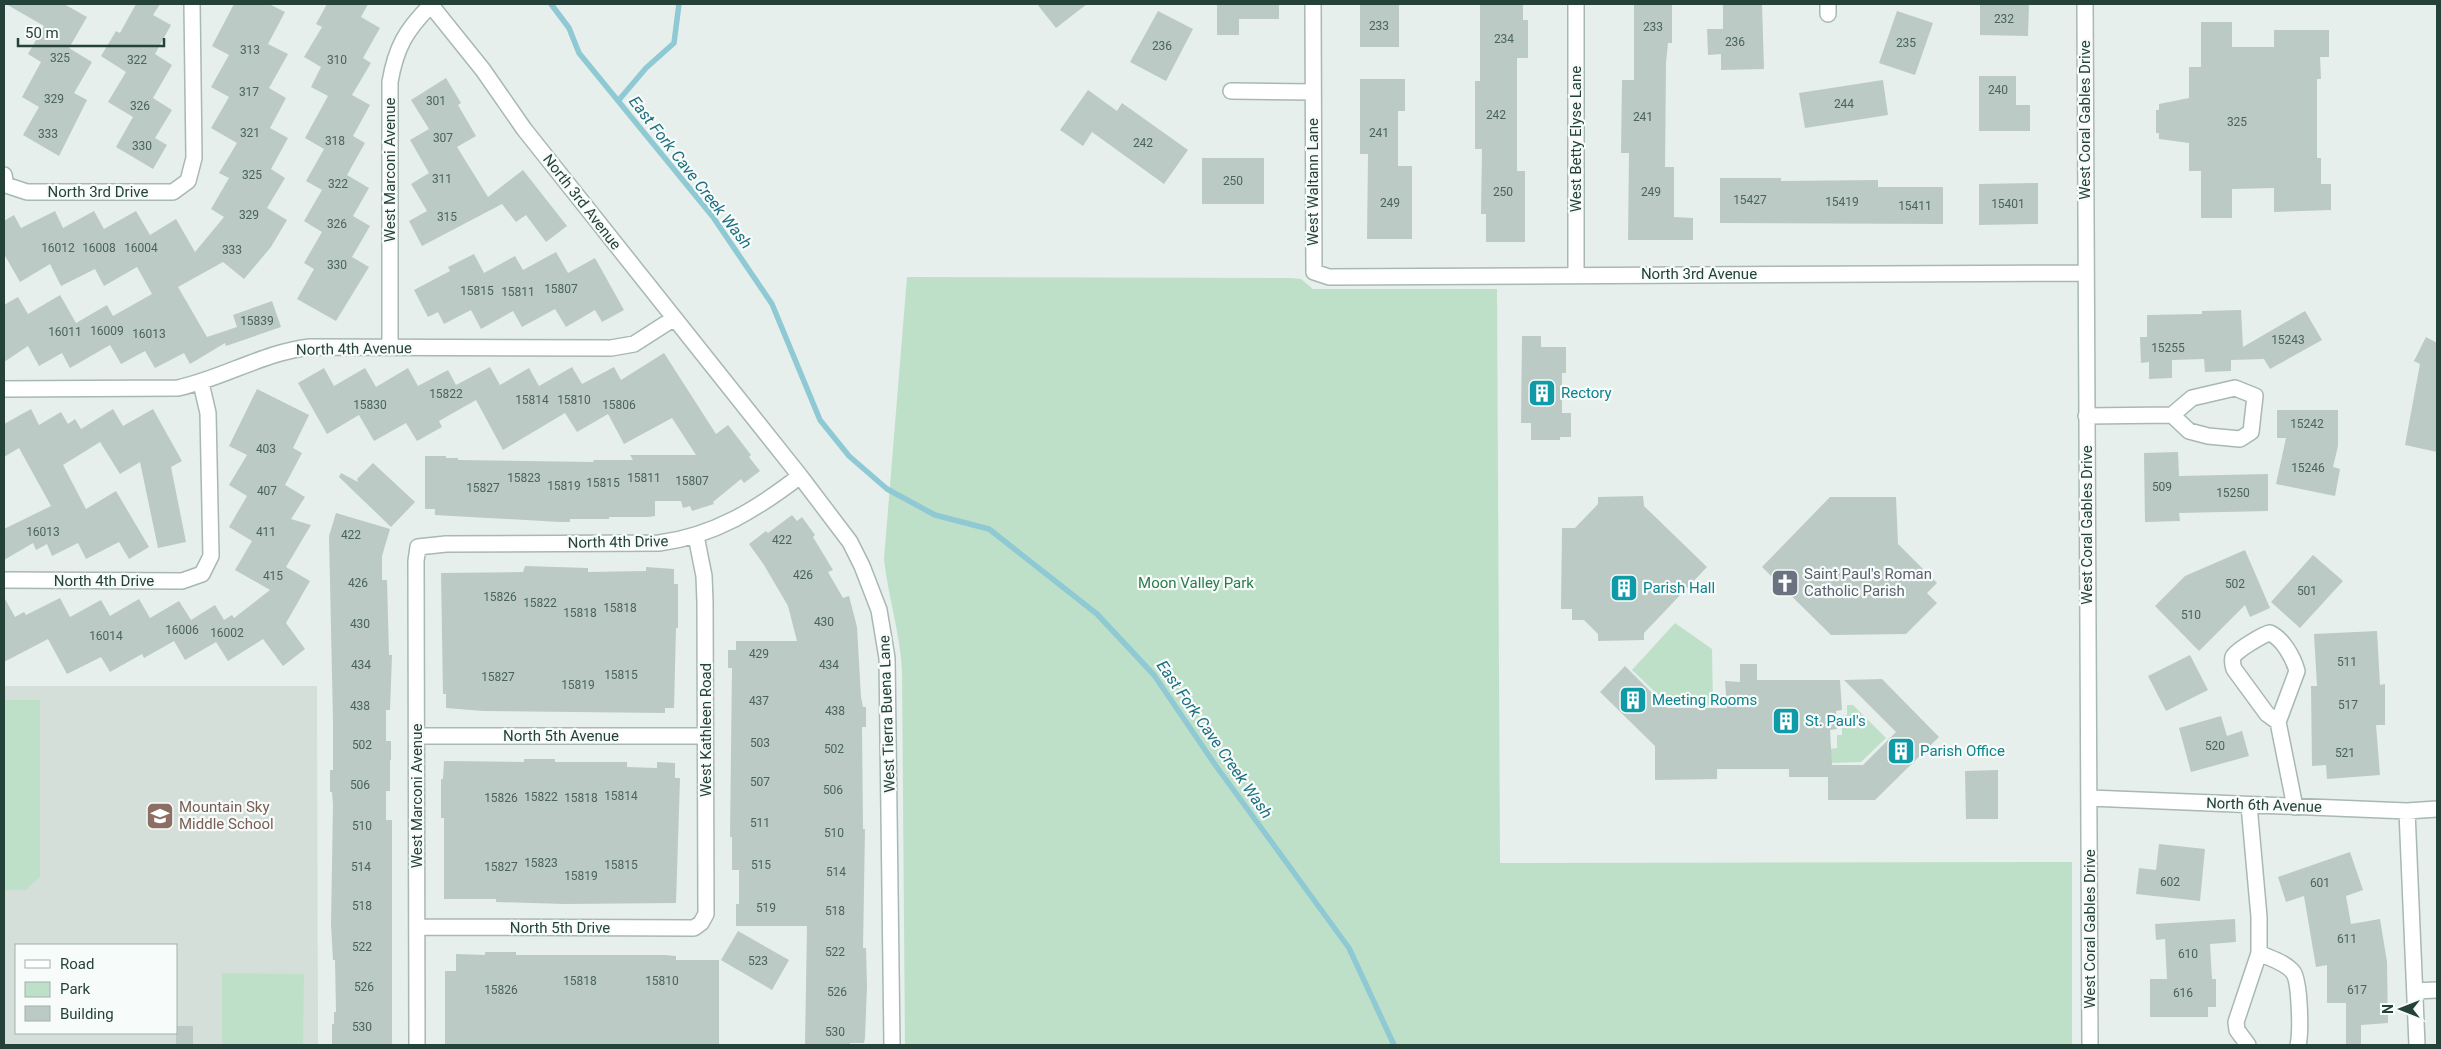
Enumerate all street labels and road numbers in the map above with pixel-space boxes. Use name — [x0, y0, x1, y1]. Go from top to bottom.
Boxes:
street label: West Coral Gables Drive — [2076, 40, 2094, 200]
street label: West Betty Elyse Lane — [1567, 66, 1585, 212]
street label: West Marconi Avenue — [381, 98, 399, 242]
street label: West Waltann Lane — [1304, 118, 1322, 246]
street label: North 3rd Avenue — [539, 151, 625, 253]
street label: North 3rd Drive — [48, 183, 148, 201]
street label: North 3rd Avenue — [1641, 265, 1757, 283]
street label: North 4th Avenue — [296, 339, 412, 359]
street label: West Coral Gables Drive — [2078, 445, 2096, 605]
street label: North 4th Drive — [568, 532, 668, 552]
street label: North 4th Drive — [54, 572, 154, 590]
street label: West Tierra Buena Lane — [875, 635, 899, 793]
street label: West Kathleen Road — [697, 663, 715, 797]
street label: West Marconi Avenue — [408, 724, 426, 868]
street label: North 5th Avenue — [503, 727, 619, 745]
street label: North 6th Avenue — [2206, 794, 2322, 816]
street label: West Coral Gables Drive — [2081, 849, 2099, 1009]
street label: North 5th Drive — [510, 919, 610, 937]

